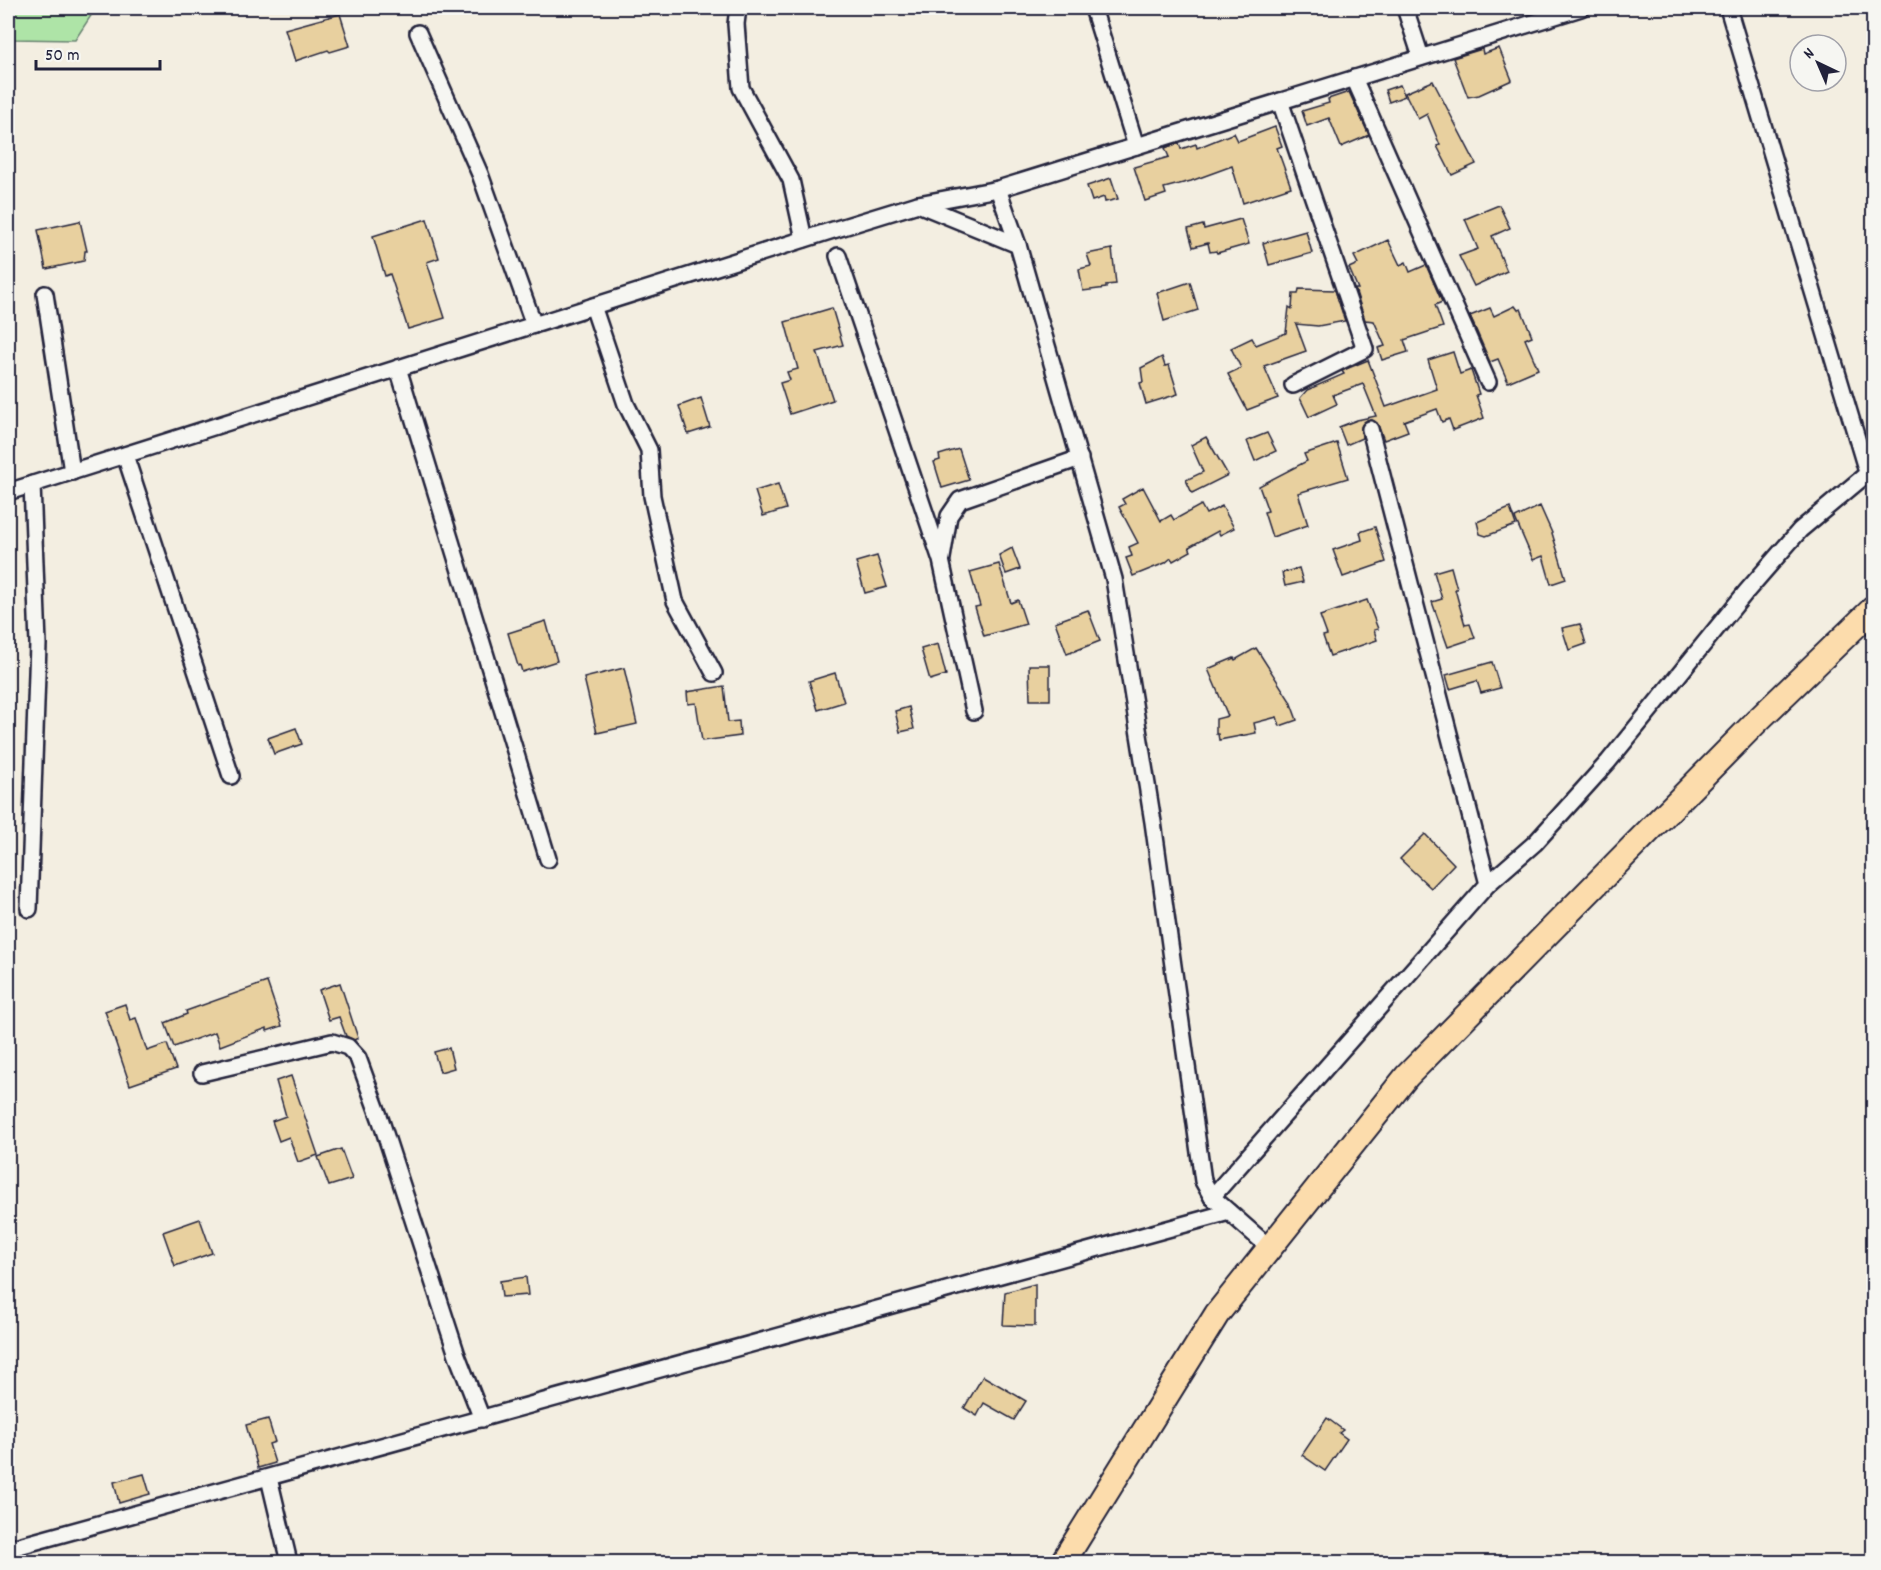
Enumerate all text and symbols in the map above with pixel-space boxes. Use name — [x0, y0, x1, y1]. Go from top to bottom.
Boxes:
scale bar — [36, 33, 160, 71]
north arrow — [1788, 33, 1848, 93]
text: N — [1798, 43, 1820, 65]
text: 50 m — [45, 44, 80, 69]

